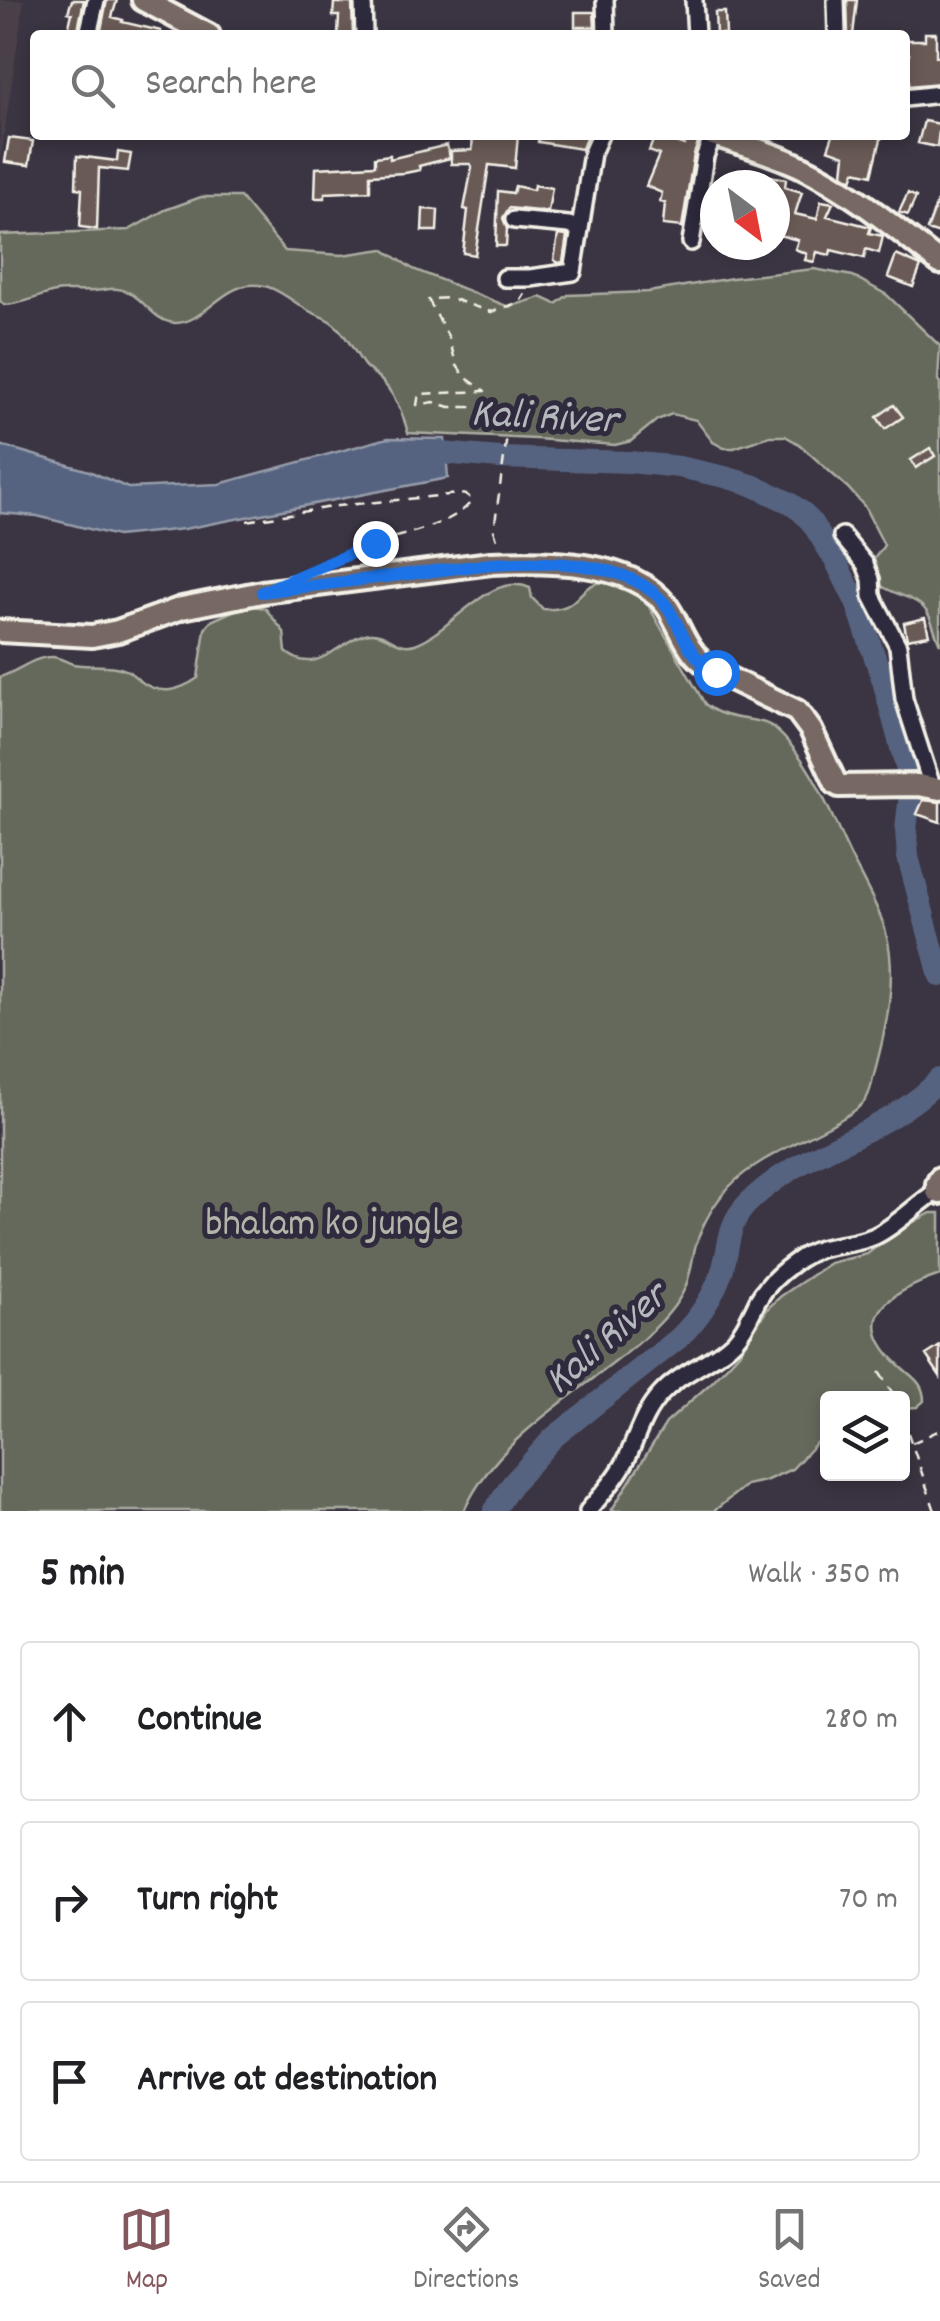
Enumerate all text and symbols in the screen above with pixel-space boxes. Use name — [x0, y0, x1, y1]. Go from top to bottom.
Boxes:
search box — [30, 30, 910, 140]
icon: search — [65, 58, 120, 113]
text: Search here — [145, 58, 317, 113]
north arrow — [700, 170, 790, 260]
water label: Kali River — [469, 386, 623, 454]
route end — [353, 521, 399, 567]
route start — [694, 650, 740, 696]
park label: bhalam ko jungle — [205, 1198, 459, 1255]
water label: Kali River — [533, 1268, 686, 1412]
map controls — [820, 1391, 910, 1481]
button: layers — [820, 1391, 910, 1481]
text: 5 min — [40, 1546, 125, 1606]
text: Walk · 350 m — [748, 1553, 900, 1599]
icon: ahead — [42, 1694, 97, 1749]
text: Continue — [137, 1694, 262, 1749]
text: 280 m — [824, 1698, 898, 1744]
icon: right — [42, 1874, 97, 1929]
text: Turn right — [137, 1874, 278, 1929]
text: 70 m — [839, 1878, 898, 1924]
icon: arrive — [42, 2054, 97, 2109]
text: Arrive at destination — [137, 2054, 437, 2109]
tab: Map — [119, 2202, 174, 2302]
tab: Directions — [413, 2202, 519, 2302]
tab: Saved — [758, 2202, 821, 2302]

